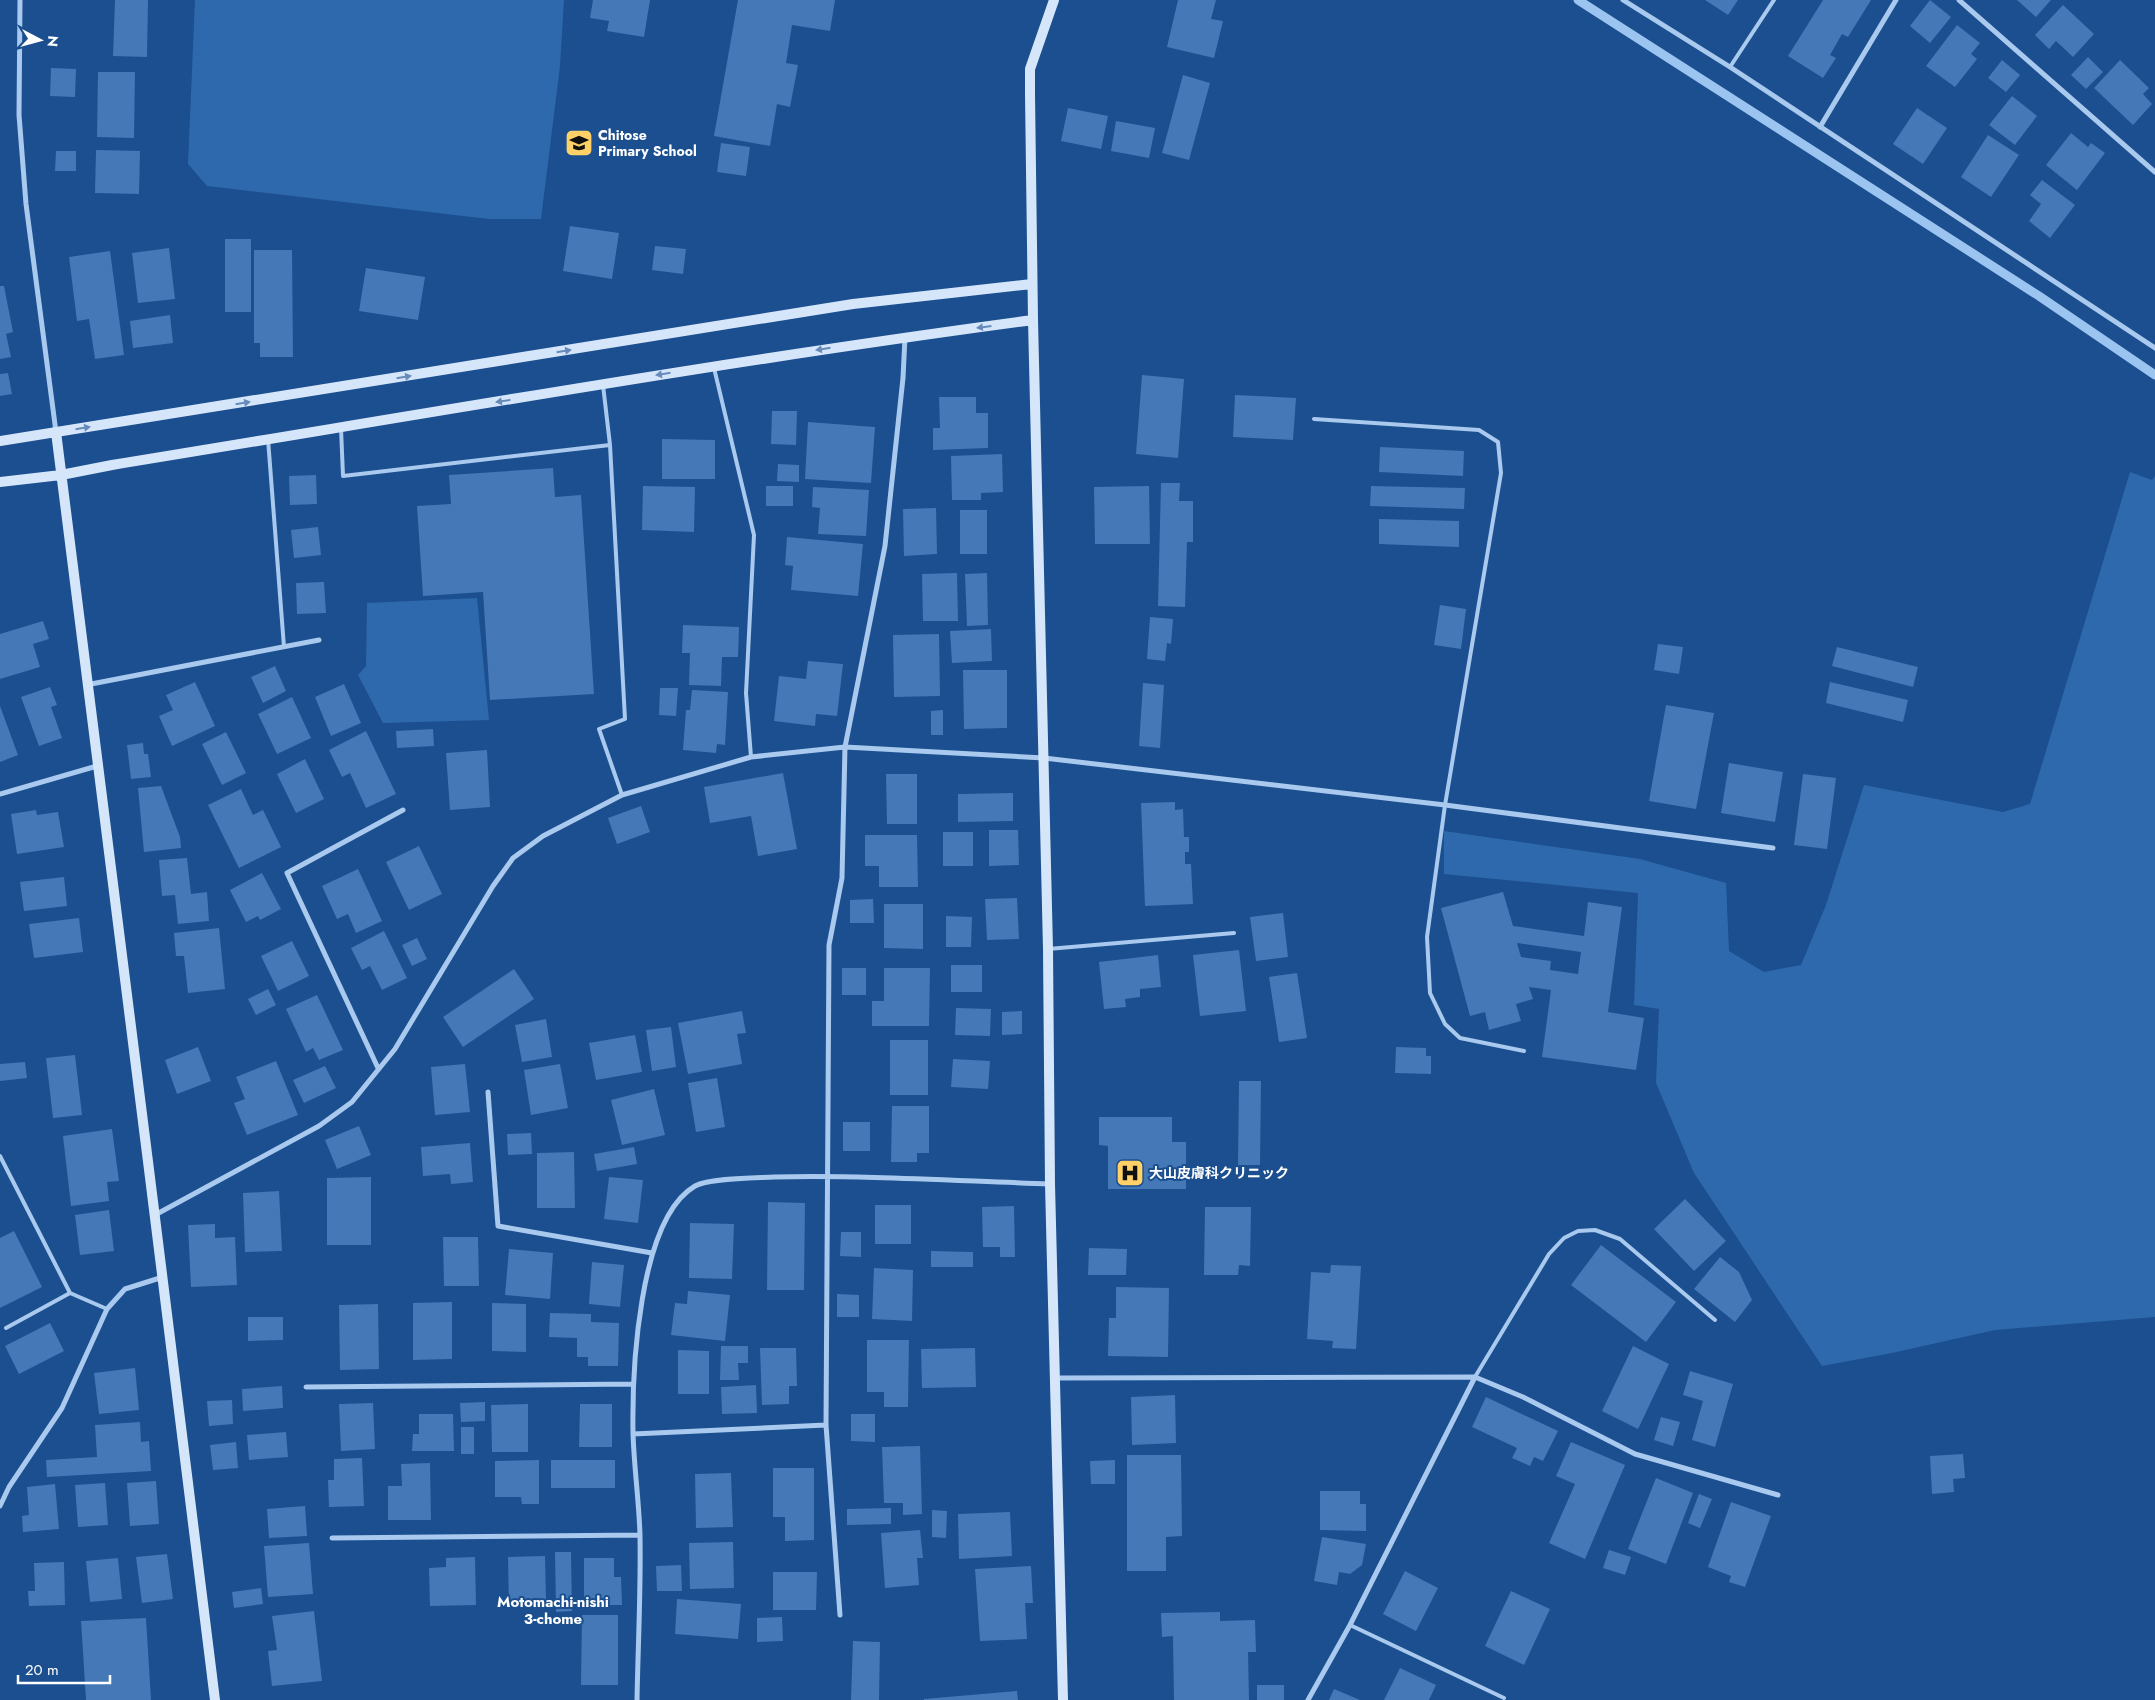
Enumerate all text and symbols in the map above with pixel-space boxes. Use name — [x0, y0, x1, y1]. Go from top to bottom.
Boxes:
north arrow — [15, 15, 65, 65]
text: N — [42, 35, 63, 48]
place label: Chitose Primary School — [598, 125, 697, 161]
school or university icon: Chitose Primary School — [564, 128, 594, 158]
one-way arrow — [976, 323, 992, 331]
one-way arrow — [815, 345, 831, 353]
one-way arrow — [556, 346, 572, 354]
one-way arrow — [655, 371, 671, 379]
one-way arrow — [396, 373, 412, 381]
one-way arrow — [494, 397, 510, 405]
one-way arrow — [236, 398, 252, 406]
one-way arrow — [75, 424, 91, 432]
hospital icon: 大山皮膚科クリニック — [1115, 1158, 1145, 1188]
place label: 大山皮膚科クリニック — [1149, 1163, 1289, 1183]
district label: Motomachi-nishi 3-chome — [497, 1591, 609, 1630]
scale bar — [18, 1652, 110, 1684]
text: 20 m — [25, 1659, 59, 1681]

